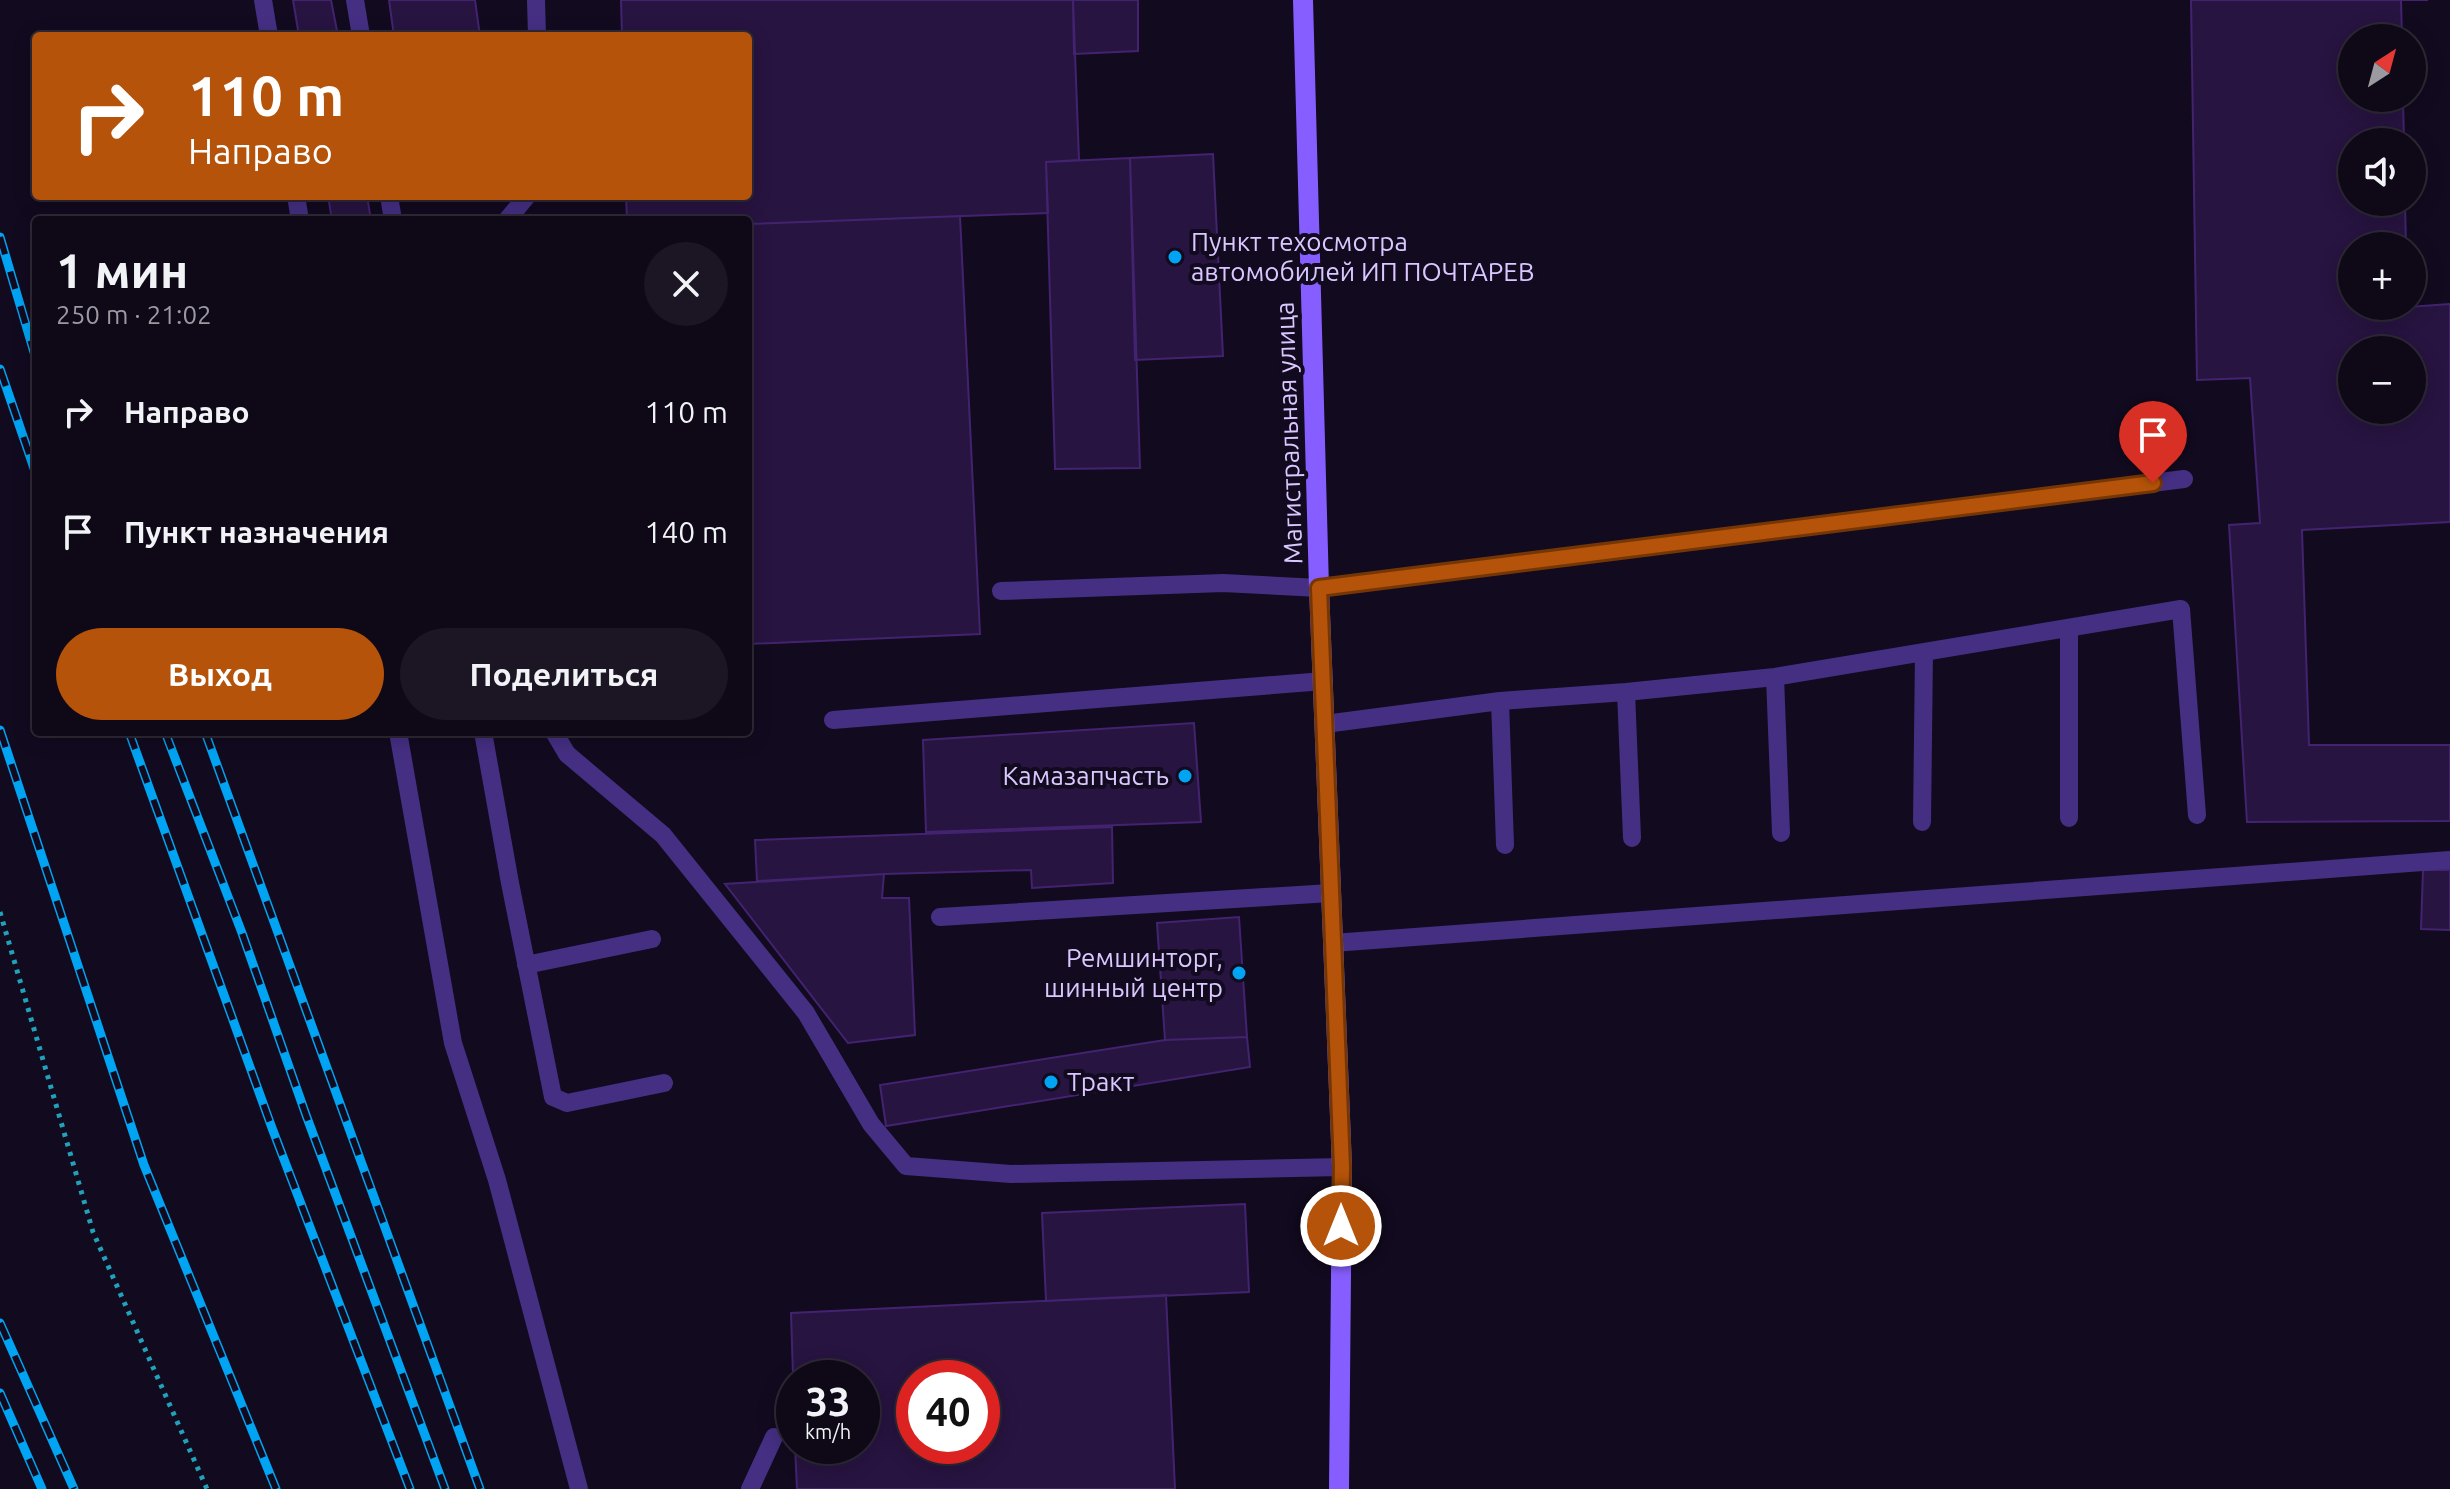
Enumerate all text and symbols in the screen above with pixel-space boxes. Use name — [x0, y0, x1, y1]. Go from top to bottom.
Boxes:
north arrow — [2338, 24, 2426, 112]
map controls — [2338, 24, 2426, 424]
icon: right — [56, 64, 160, 168]
text: 110 m — [188, 64, 344, 127]
button: sound — [2338, 128, 2426, 216]
text: Направо — [188, 130, 333, 171]
place label: Пункт техосмотра автомобилей ИП ПОЧТАРЕВ — [1191, 227, 1534, 286]
button: + — [2338, 232, 2426, 320]
button: close — [644, 242, 728, 326]
text: 1 мин — [56, 243, 188, 297]
marker: Пункт техосмотра автомобилей ИП ПОЧТАРЕВ — [1166, 248, 1184, 266]
text: 250 m · 21:02 — [56, 300, 212, 329]
street label: Магистральная улица — [1269, 301, 1308, 565]
button: − — [2338, 336, 2426, 424]
icon: right — [56, 390, 100, 434]
text: Направо — [124, 395, 250, 429]
text: 110 m — [644, 395, 728, 429]
pin — [2119, 401, 2187, 483]
icon: arrive — [2131, 413, 2175, 457]
icon: arrive — [56, 510, 100, 554]
text: Пункт назначения — [124, 515, 389, 549]
text: 140 m — [644, 515, 728, 549]
button: Выход — [56, 628, 384, 720]
button: Поделиться — [400, 628, 728, 720]
place label: Камазапчасть — [1002, 761, 1169, 790]
marker: Камазапчасть — [1176, 767, 1194, 785]
place label: Ремшинторг, шинный центр — [1044, 943, 1223, 1002]
marker: Ремшинторг, шинный центр — [1230, 964, 1248, 982]
place label: Тракт — [1067, 1067, 1135, 1096]
marker: Тракт — [1042, 1073, 1060, 1091]
position arrow — [1299, 1184, 1383, 1268]
speed limit sign: 40 — [896, 1360, 1000, 1464]
text: 33 — [805, 1379, 851, 1424]
text: km/h — [805, 1420, 851, 1443]

